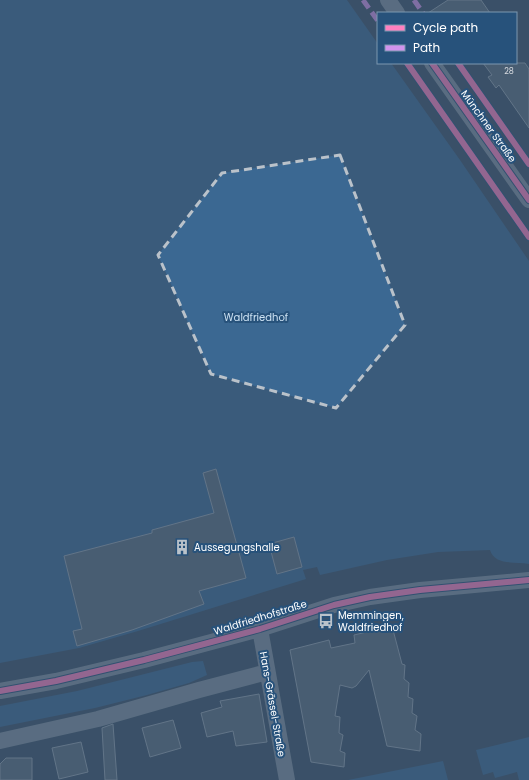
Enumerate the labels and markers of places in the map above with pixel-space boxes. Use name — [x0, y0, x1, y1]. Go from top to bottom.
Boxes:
building icon: Aussegungshalle — [173, 538, 191, 556]
place label: Aussegungshalle — [194, 540, 280, 555]
place label: Memmingen, Waldfriedhof — [338, 608, 404, 635]
bus stop icon: Memmingen, Waldfriedhof — [317, 612, 335, 630]

